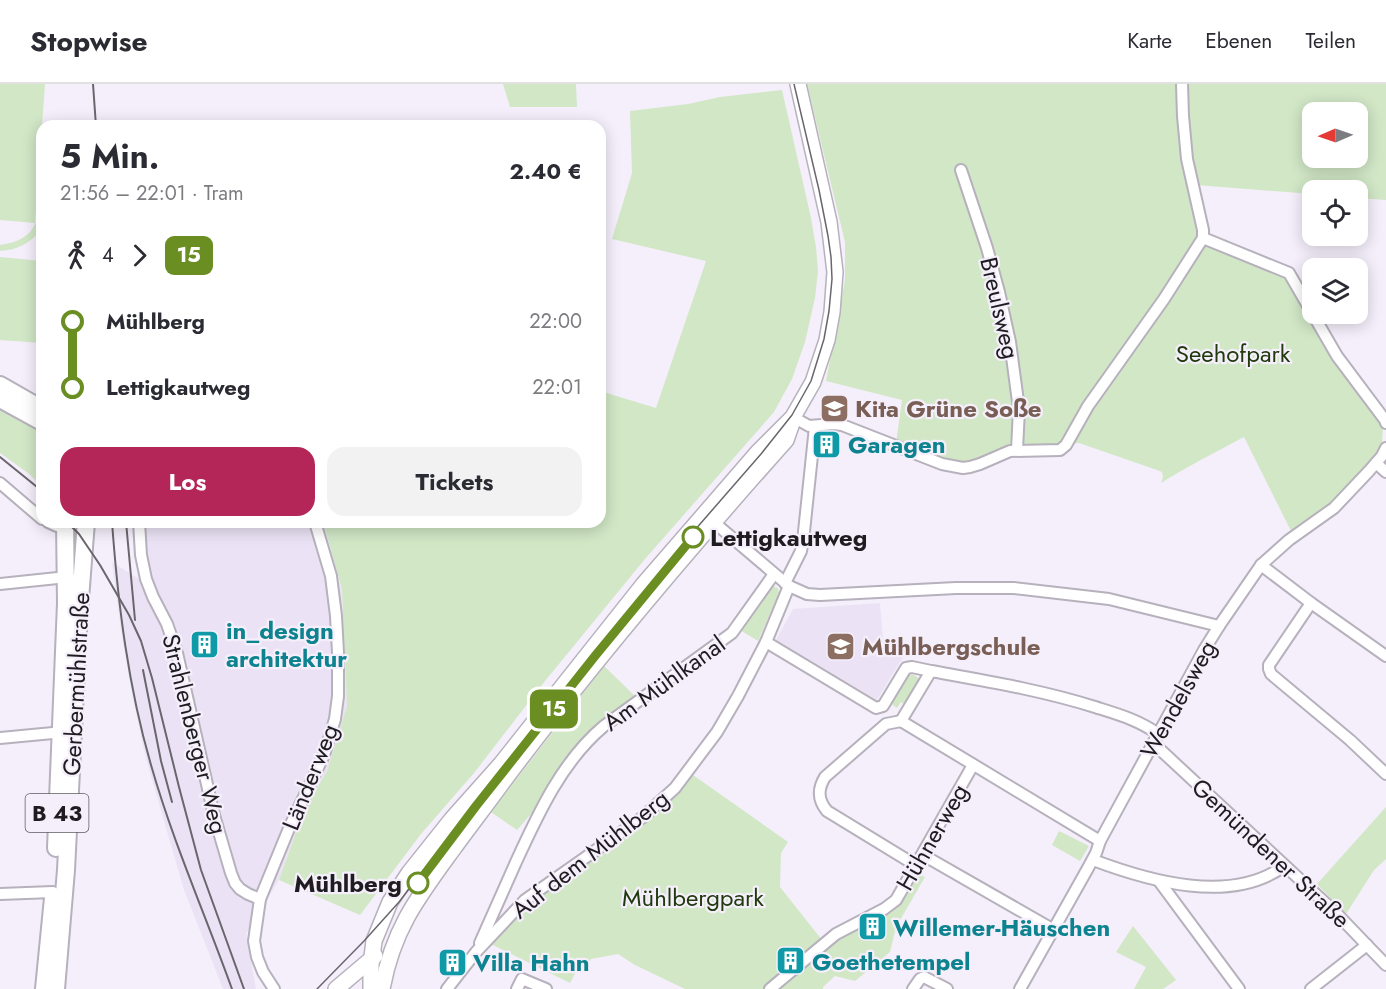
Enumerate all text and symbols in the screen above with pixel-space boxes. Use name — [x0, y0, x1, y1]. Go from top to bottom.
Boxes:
text: Stopwise — [30, 21, 148, 62]
text: Karte — [1127, 26, 1172, 56]
text: Ebenen — [1205, 26, 1272, 56]
text: Teilen — [1305, 26, 1356, 56]
north arrow — [1302, 102, 1368, 168]
map controls — [1302, 102, 1368, 324]
text: 5 Min. — [60, 133, 159, 180]
text: 2.40 € — [510, 155, 582, 187]
text: 21:56 – 22:01 · Tram — [60, 179, 244, 208]
button: locate — [1302, 180, 1368, 246]
icon: walk — [60, 239, 93, 272]
icon: forward — [123, 239, 156, 272]
text: 15 — [177, 240, 201, 270]
text: 4 — [102, 241, 114, 270]
street label: Breulsweg — [971, 254, 1029, 362]
button: layers — [1302, 258, 1368, 324]
text: Mühlberg — [106, 305, 205, 337]
text: 22:00 — [529, 307, 582, 336]
park label: Seehofpark — [1176, 336, 1291, 371]
text: Lettigkautweg — [106, 371, 250, 403]
text: 22:01 — [532, 373, 582, 402]
place label: Kita Grüne Soße — [855, 391, 1042, 426]
school or university icon: Kita Grüne Soße — [818, 392, 850, 424]
place label: Garagen — [848, 427, 945, 462]
building icon: Garagen — [811, 428, 843, 460]
button: Los — [60, 447, 315, 516]
button: Tickets — [327, 447, 582, 516]
place label: Lettigkautweg — [710, 520, 867, 555]
marker: Lettigkautweg — [682, 526, 704, 548]
street label: Gerbermühlstraße — [54, 591, 98, 777]
place label: in_design architektur — [226, 613, 347, 676]
street label: Am Mühlkanal — [596, 627, 732, 739]
building icon: in_design architektur — [189, 628, 221, 660]
place label: Mühlbergschule — [862, 629, 1041, 664]
street label: Strahlenberger Weg — [153, 630, 237, 838]
school or university icon: Mühlbergschule — [825, 630, 857, 662]
street label: Wendelsweg — [1131, 634, 1225, 764]
line badge: 15 — [527, 690, 581, 728]
text: 15 — [542, 694, 566, 724]
street label: Länderweg — [273, 719, 347, 835]
street label: Gemündener Straße — [1184, 770, 1358, 936]
street label: Hühnerweg — [887, 777, 977, 897]
street label: Auf dem Mühlberg — [504, 781, 676, 927]
road number: B 43 — [26, 794, 88, 832]
place label: Mühlberg — [294, 866, 402, 901]
marker: Mühlberg — [407, 872, 429, 894]
park label: Mühlbergpark — [622, 880, 764, 915]
place label: Willemer-Häuschen — [893, 910, 1110, 945]
building icon: Willemer-Häuschen — [856, 911, 888, 943]
place label: Goethetempel — [812, 944, 971, 979]
place label: Villa Hahn — [472, 945, 590, 980]
building icon: Goethetempel — [775, 945, 807, 977]
building icon: Villa Hahn — [436, 946, 468, 978]

